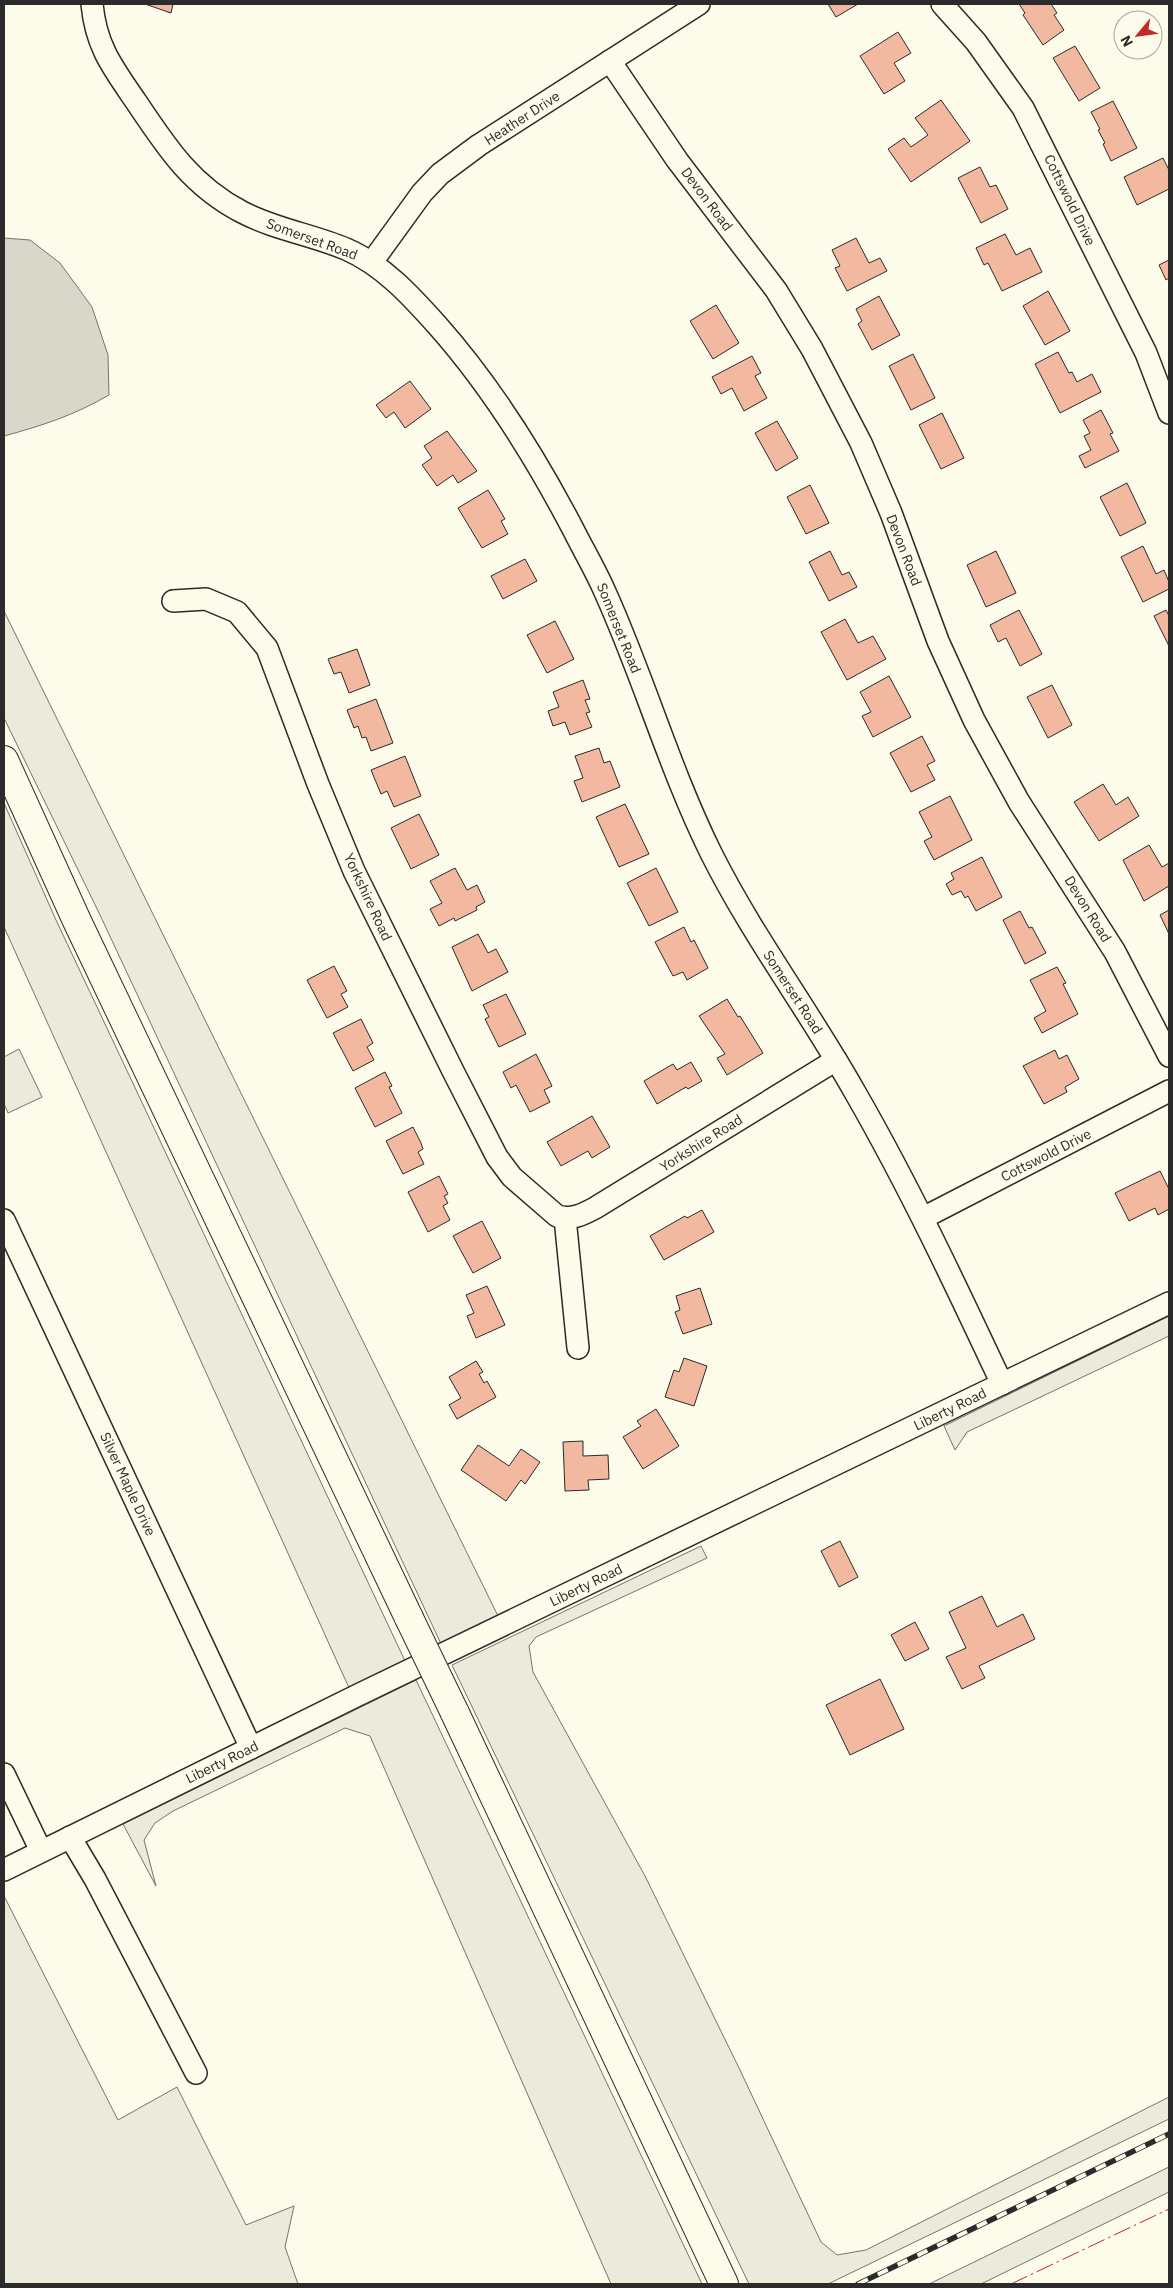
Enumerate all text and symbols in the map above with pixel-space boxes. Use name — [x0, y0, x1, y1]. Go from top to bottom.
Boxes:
north arrow — [1113, 10, 1163, 60]
text: N — [1116, 33, 1137, 50]
street label: Heather Drive — [481, 87, 563, 149]
street label: Cottswold Drive — [1040, 151, 1100, 249]
street label: Devon Road — [677, 164, 737, 234]
street label: Somerset Road — [264, 214, 360, 264]
street label: Devon Road — [882, 512, 926, 588]
street label: Somerset Road — [593, 580, 645, 676]
street label: Yorkshire Road — [340, 850, 396, 944]
street label: Devon Road — [1060, 872, 1116, 946]
street label: Somerset Road — [759, 947, 827, 1037]
street label: Yorkshire Road — [656, 1110, 746, 1176]
street label: Cottswold Drive — [998, 1124, 1095, 1186]
street label: Liberty Road — [911, 1384, 989, 1434]
street label: Silver Maple Drive — [96, 1429, 160, 1539]
street label: Liberty Road — [547, 1560, 625, 1610]
street label: Liberty Road — [183, 1737, 261, 1787]

